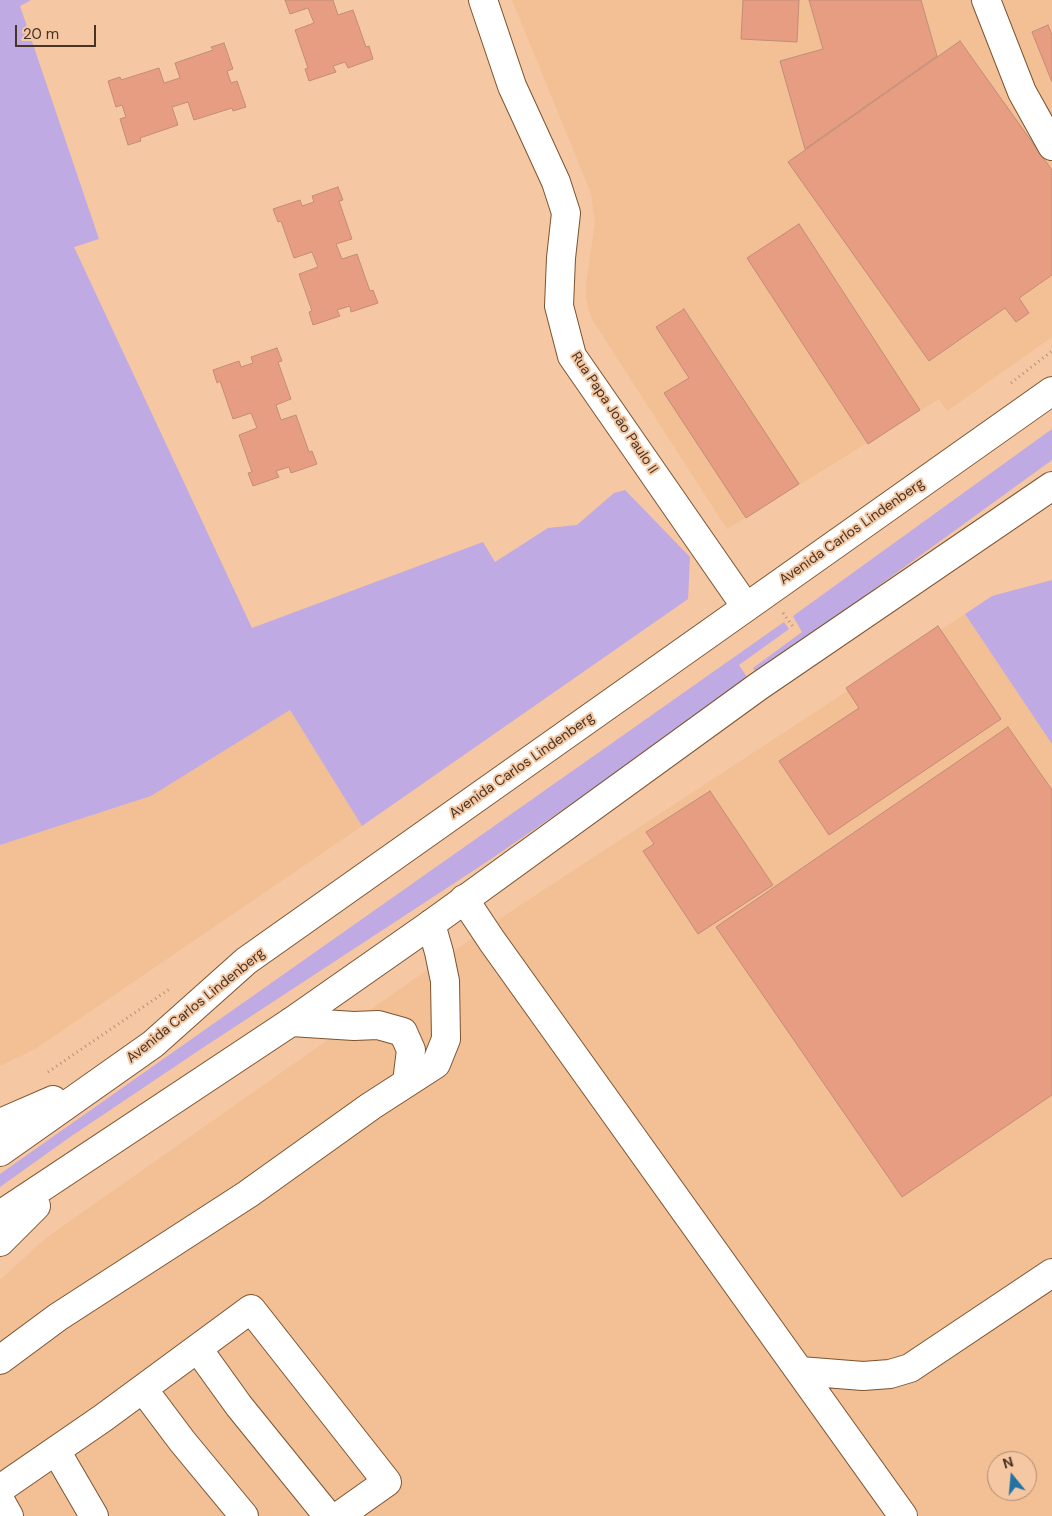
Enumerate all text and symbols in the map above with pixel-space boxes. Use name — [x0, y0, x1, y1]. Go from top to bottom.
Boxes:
scale bar — [18, 15, 99, 47]
text: 20 m — [23, 24, 59, 44]
street label: Rua Papa João Paulo II — [567, 349, 661, 477]
street label: Avenida Carlos Lindenberg — [776, 475, 928, 589]
street label: Avenida Carlos Lindenberg — [446, 709, 598, 823]
street label: Avenida Carlos Lindenberg — [123, 945, 269, 1067]
north arrow — [987, 1451, 1037, 1501]
text: N — [1000, 1453, 1015, 1473]

